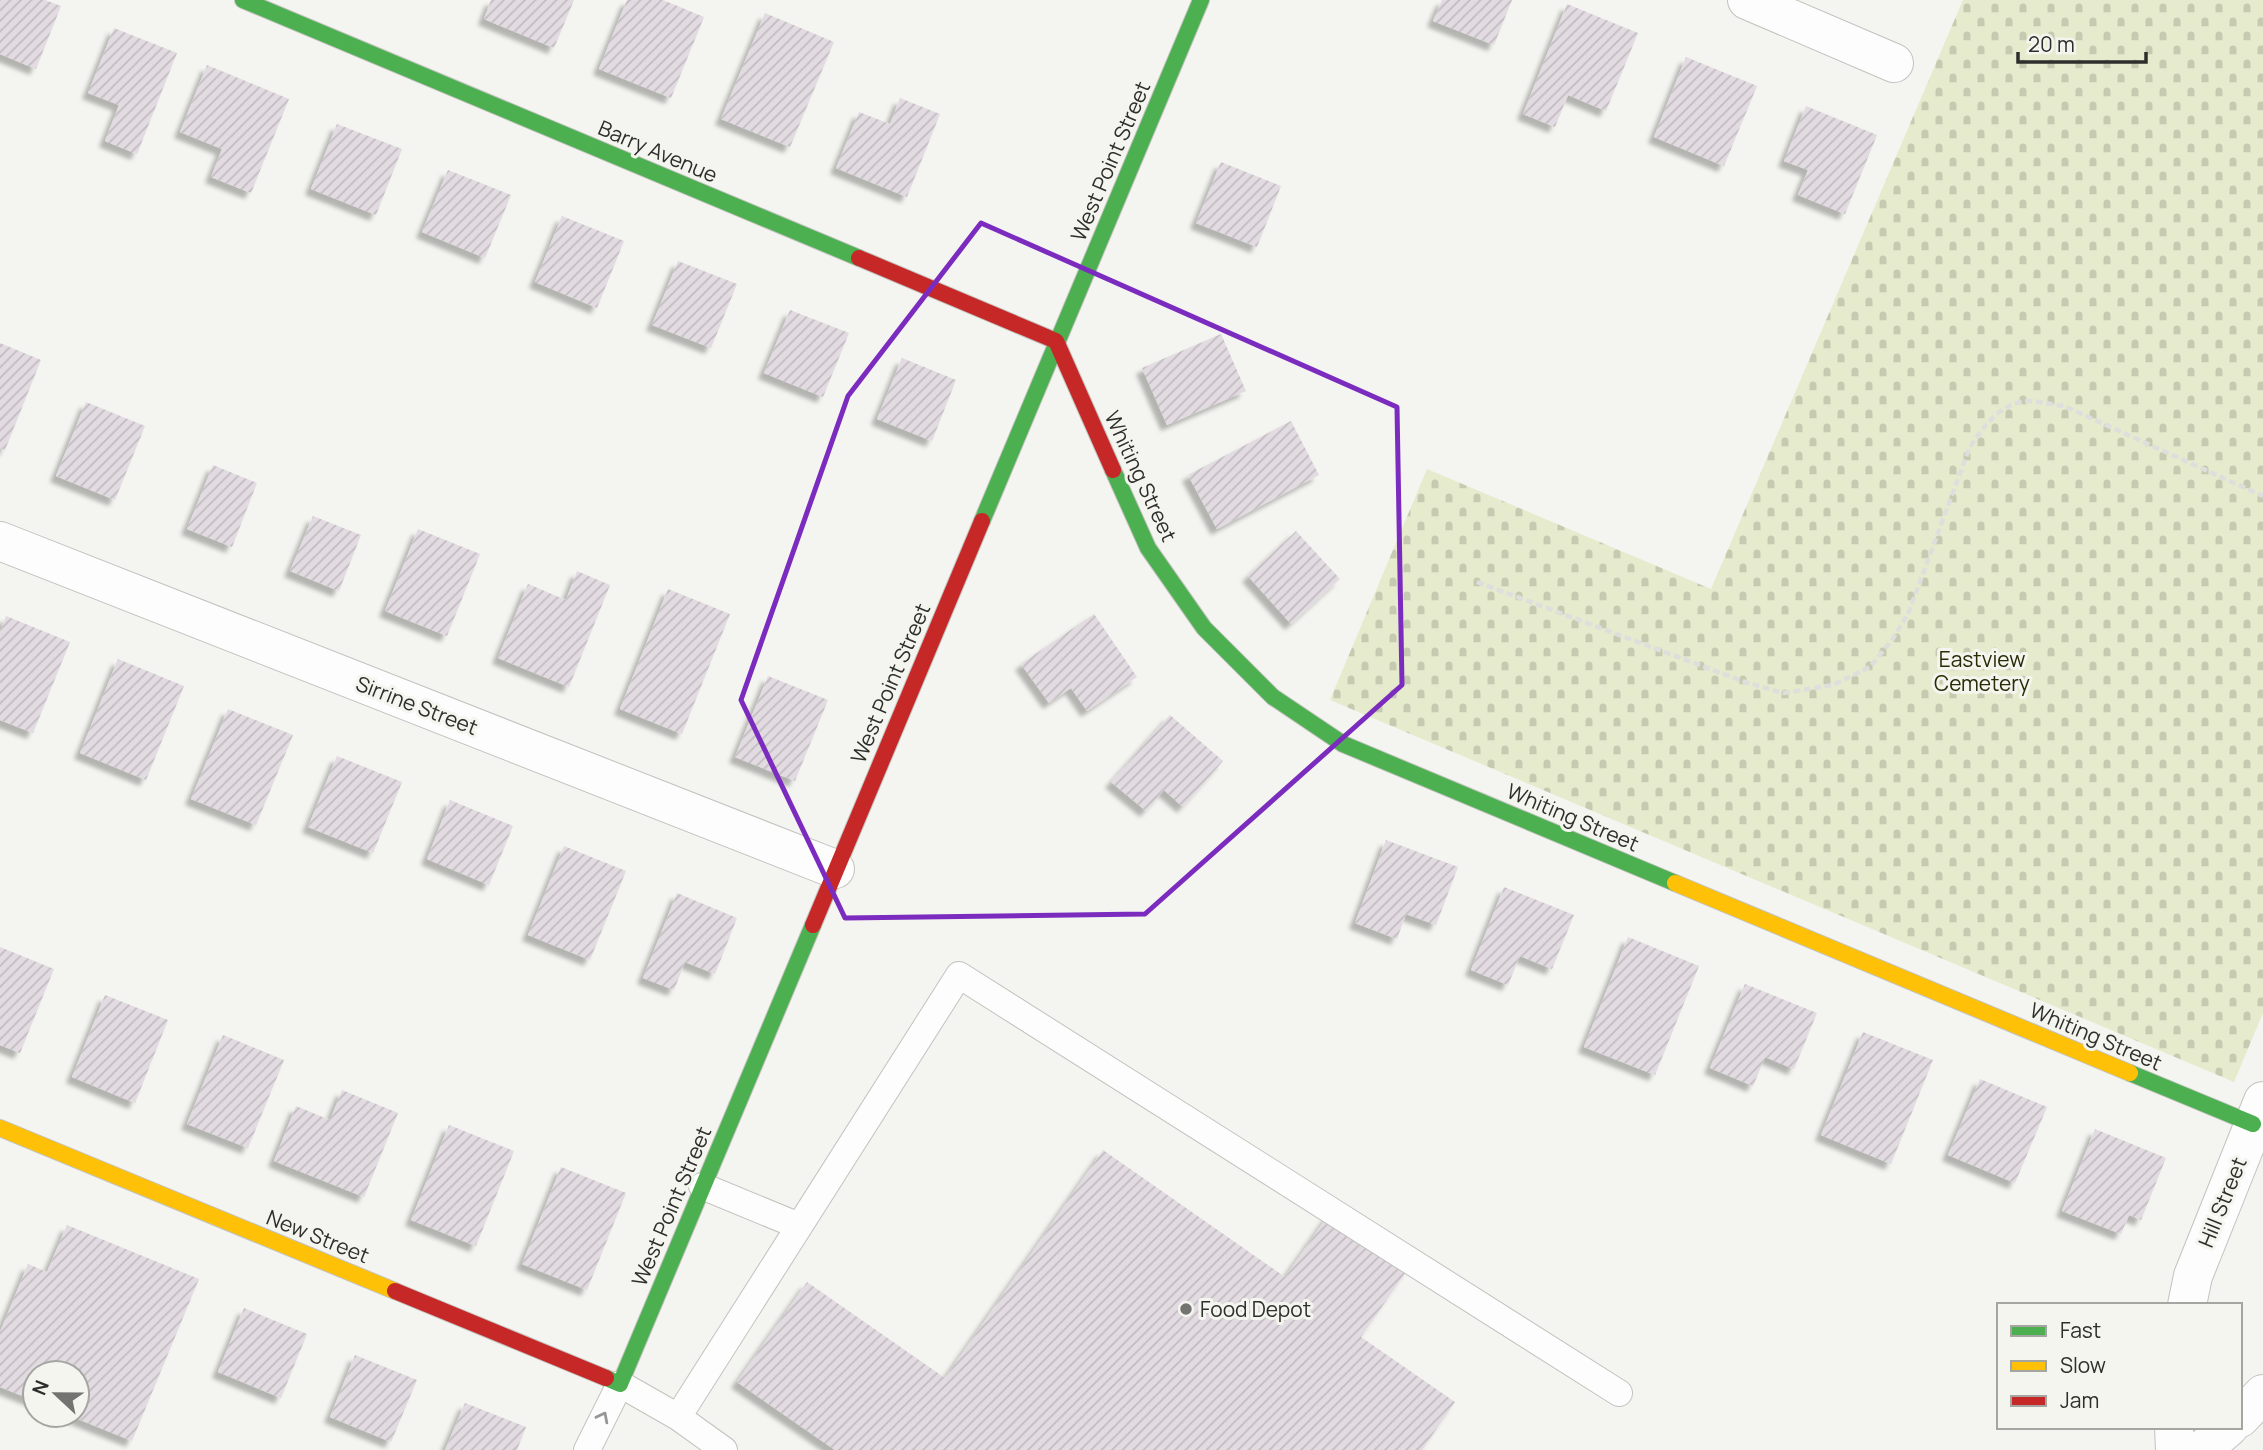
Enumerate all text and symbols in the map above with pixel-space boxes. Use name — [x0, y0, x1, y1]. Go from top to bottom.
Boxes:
scale bar — [2018, 21, 2146, 65]
text: 20 m — [2028, 30, 2075, 58]
street label: West Point Street — [1064, 77, 1156, 245]
street label: Barry Avenue — [594, 113, 722, 189]
street label: Whiting Street — [1098, 406, 1184, 546]
street label: West Point Street — [844, 599, 936, 767]
park label: Eastview Cemetery — [1934, 645, 2030, 697]
street label: Sirrine Street — [352, 669, 482, 741]
street label: Whiting Street — [1503, 777, 1643, 857]
street label: Whiting Street — [2026, 996, 2166, 1076]
street label: West Point Street — [625, 1122, 717, 1290]
street label: Hill Street — [2191, 1153, 2253, 1251]
street label: New Street — [263, 1203, 373, 1269]
place label: Food Depot — [1200, 1295, 1311, 1323]
marker: Food Depot — [1178, 1301, 1194, 1317]
legend — [1997, 1303, 2242, 1429]
text: Fast — [2060, 1316, 2101, 1344]
text: Slow — [2060, 1351, 2106, 1379]
north arrow — [21, 1359, 91, 1429]
text: N — [26, 1376, 55, 1399]
text: Jam — [2060, 1386, 2099, 1414]
one-way arrow — [595, 1412, 609, 1424]

